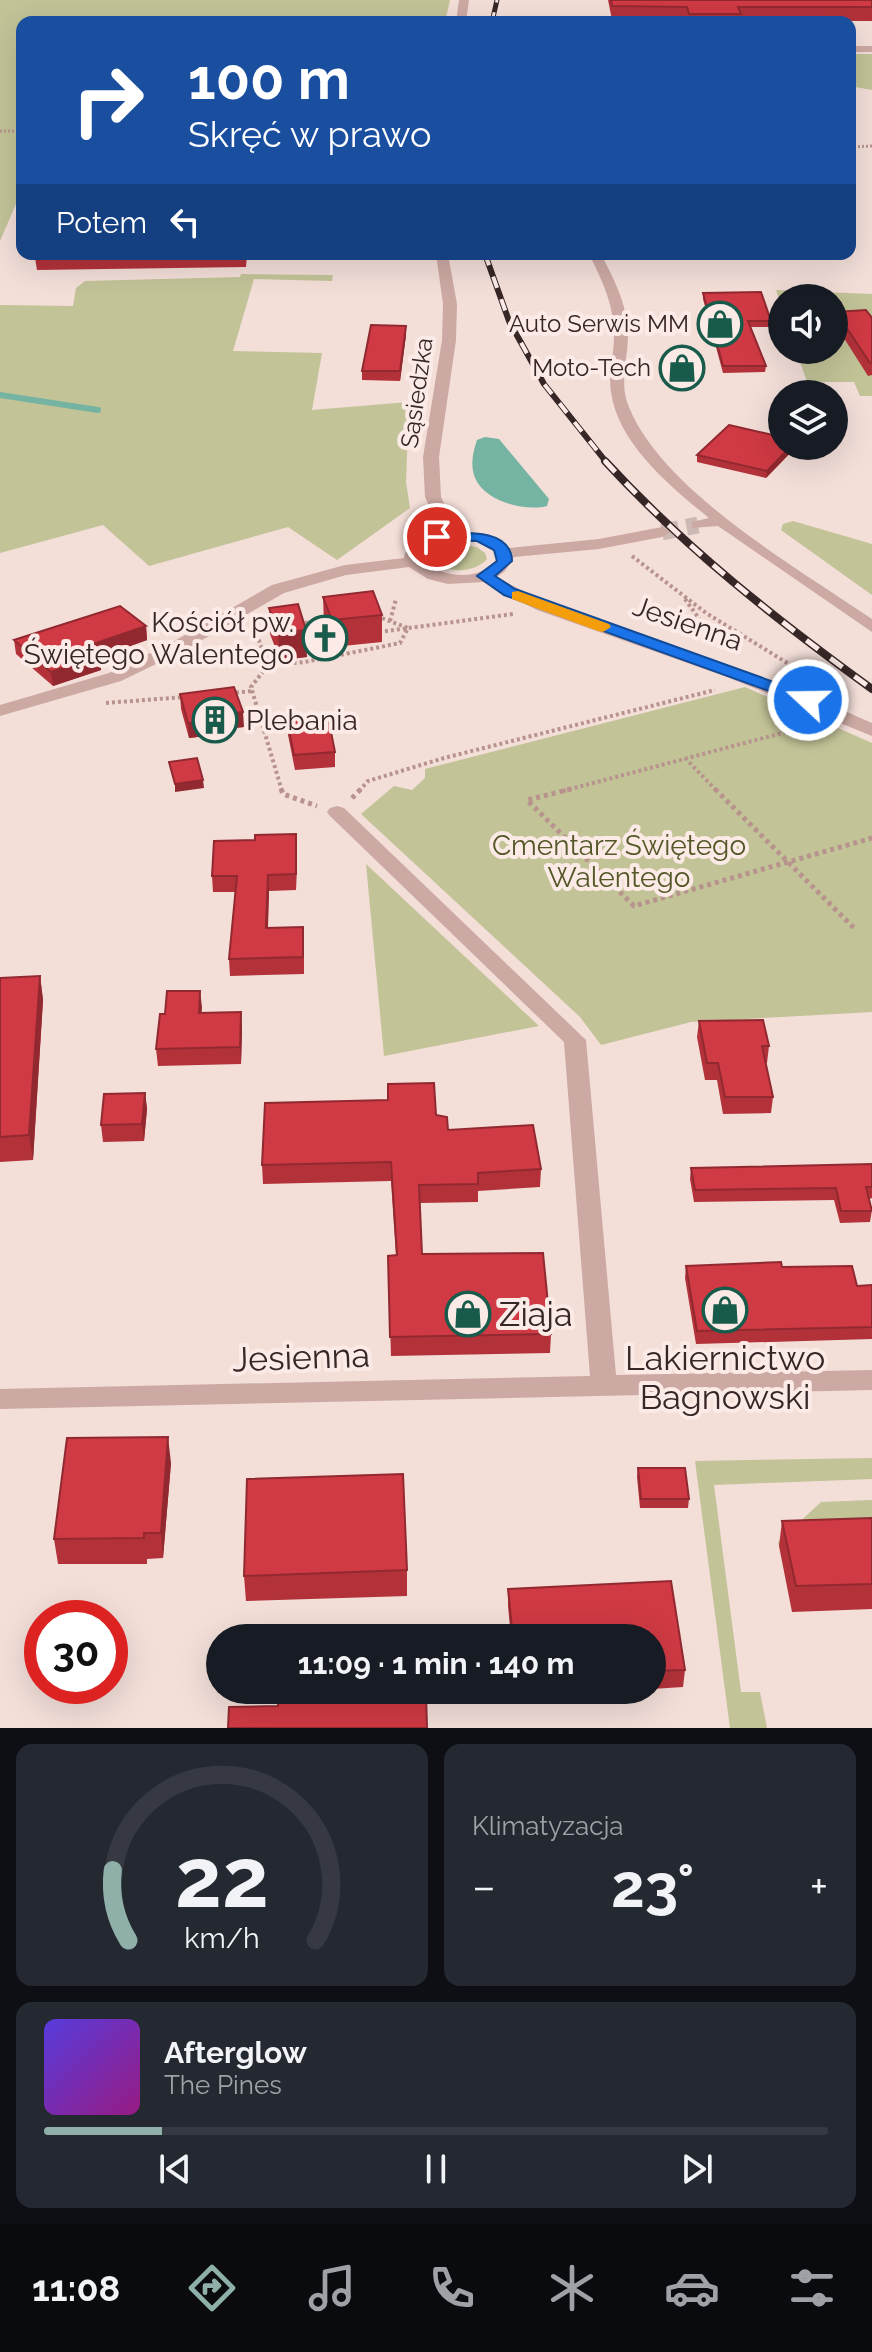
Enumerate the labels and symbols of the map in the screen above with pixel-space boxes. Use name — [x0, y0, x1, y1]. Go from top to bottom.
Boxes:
shop icon: Auto Serwis MM — [696, 300, 744, 348]
place label: Auto Serwis MM — [509, 309, 689, 338]
street label: Sąsiedzka — [394, 336, 439, 450]
shop icon: Moto-Tech — [658, 344, 706, 392]
place label: Moto-Tech — [532, 353, 651, 382]
pin — [403, 503, 471, 571]
street label: Jesienna — [629, 589, 747, 658]
place label: Kościół pw. Świętego Walentego — [24, 606, 294, 671]
church icon: Kościół pw. Świętego Walentego — [301, 614, 349, 662]
position arrow — [766, 658, 850, 742]
building icon: Plebania — [191, 696, 239, 744]
place label: Plebania — [246, 704, 358, 737]
park label: Cmentarz Świętego Walentego — [492, 828, 746, 894]
shop icon: Lakiernictwo Bagnowski — [701, 1286, 749, 1334]
shop icon: Ziaja — [444, 1290, 492, 1338]
place label: Ziaja — [499, 1294, 573, 1334]
street label: Jesienna — [231, 1335, 371, 1379]
place label: Lakiernictwo Bagnowski — [625, 1338, 825, 1417]
speed limit sign: 30 — [24, 1600, 128, 1704]

